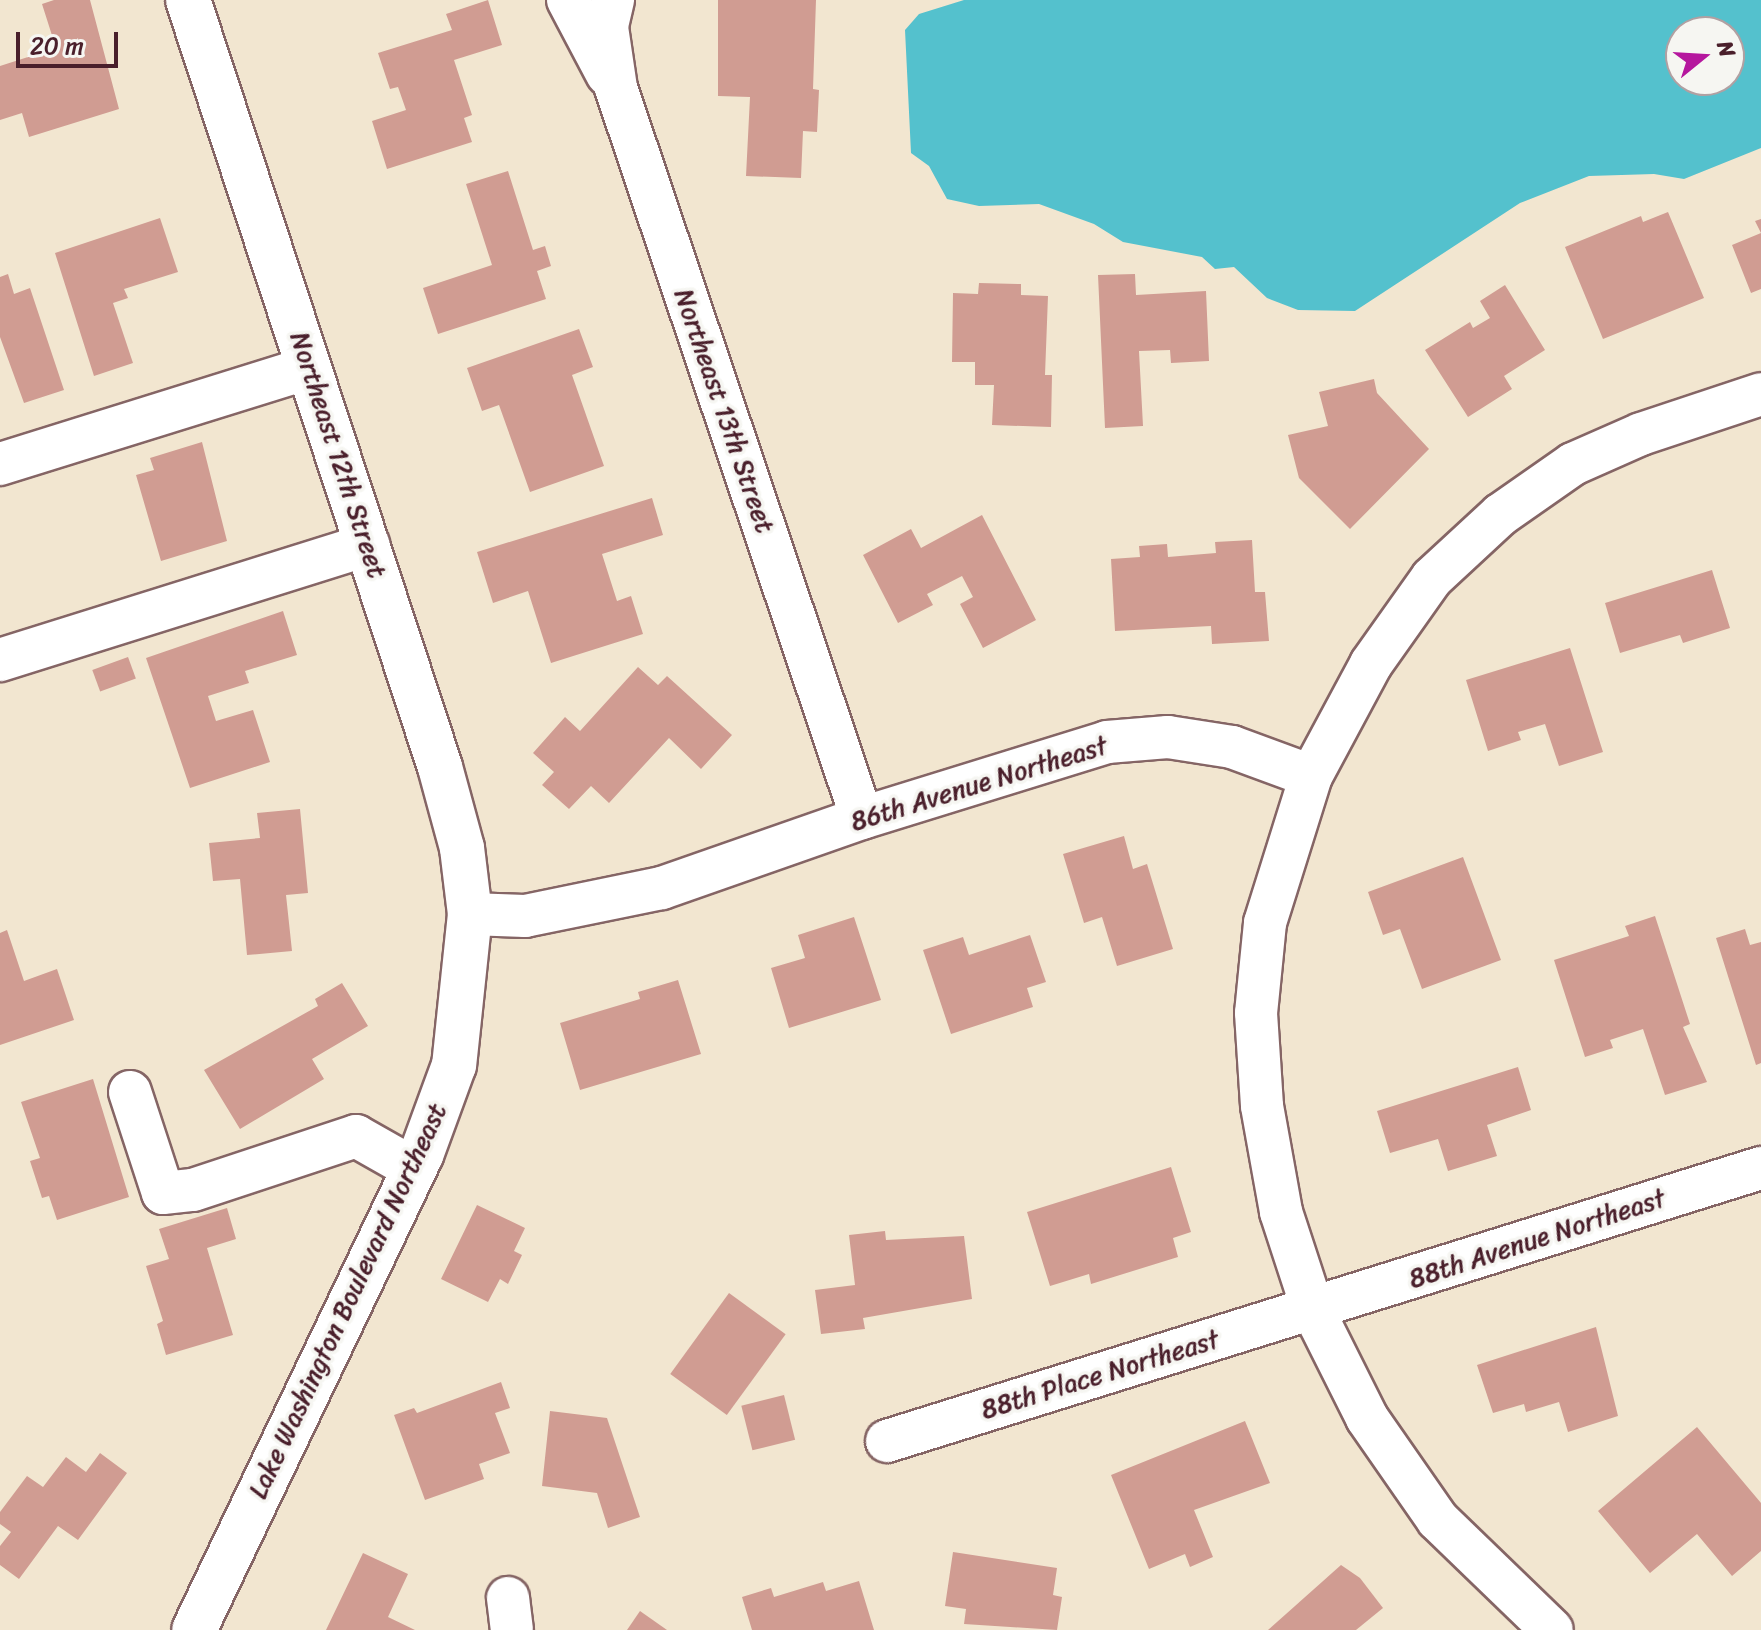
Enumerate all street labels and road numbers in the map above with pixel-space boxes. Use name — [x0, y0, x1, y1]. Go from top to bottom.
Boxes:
street label: Northeast 13th Street — [668, 285, 780, 537]
street label: Northeast 12th Street — [283, 328, 393, 582]
street label: 86th Avenue Northeast — [846, 730, 1112, 838]
street label: Lake Washington Boulevard Northeast — [242, 1098, 454, 1504]
street label: 88th Avenue Northeast — [1404, 1183, 1670, 1295]
street label: 88th Place Northeast — [976, 1324, 1224, 1426]

